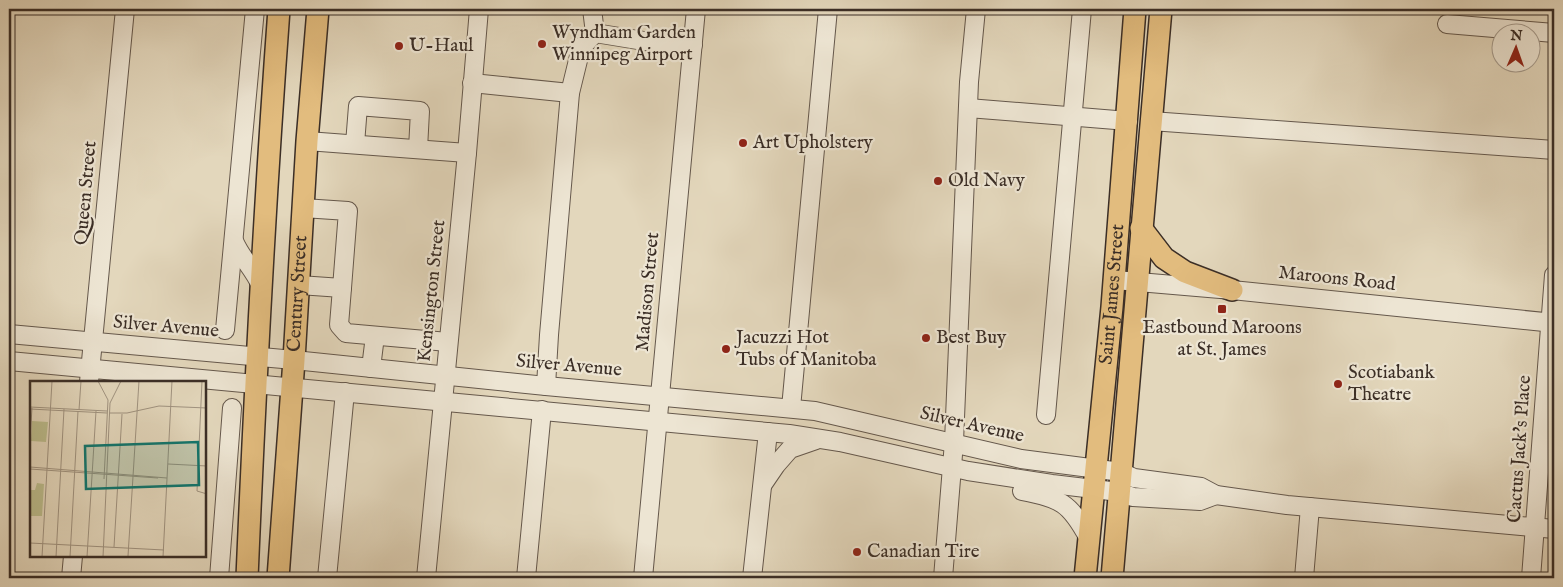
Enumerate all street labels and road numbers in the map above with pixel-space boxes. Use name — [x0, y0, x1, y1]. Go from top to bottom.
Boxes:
street label: Queen Street — [69, 140, 103, 246]
street label: Kensington Street — [413, 218, 451, 363]
street label: Saint James Street — [1094, 223, 1130, 366]
street label: Madison Street — [631, 231, 665, 353]
street label: Century Street — [283, 234, 313, 353]
street label: Maroons Road — [1277, 261, 1397, 297]
street label: Silver Avenue — [112, 310, 220, 344]
street label: Silver Avenue — [515, 349, 623, 383]
street label: Cactus Jack's Place — [1503, 374, 1537, 524]
street label: Silver Avenue — [918, 401, 1027, 449]

